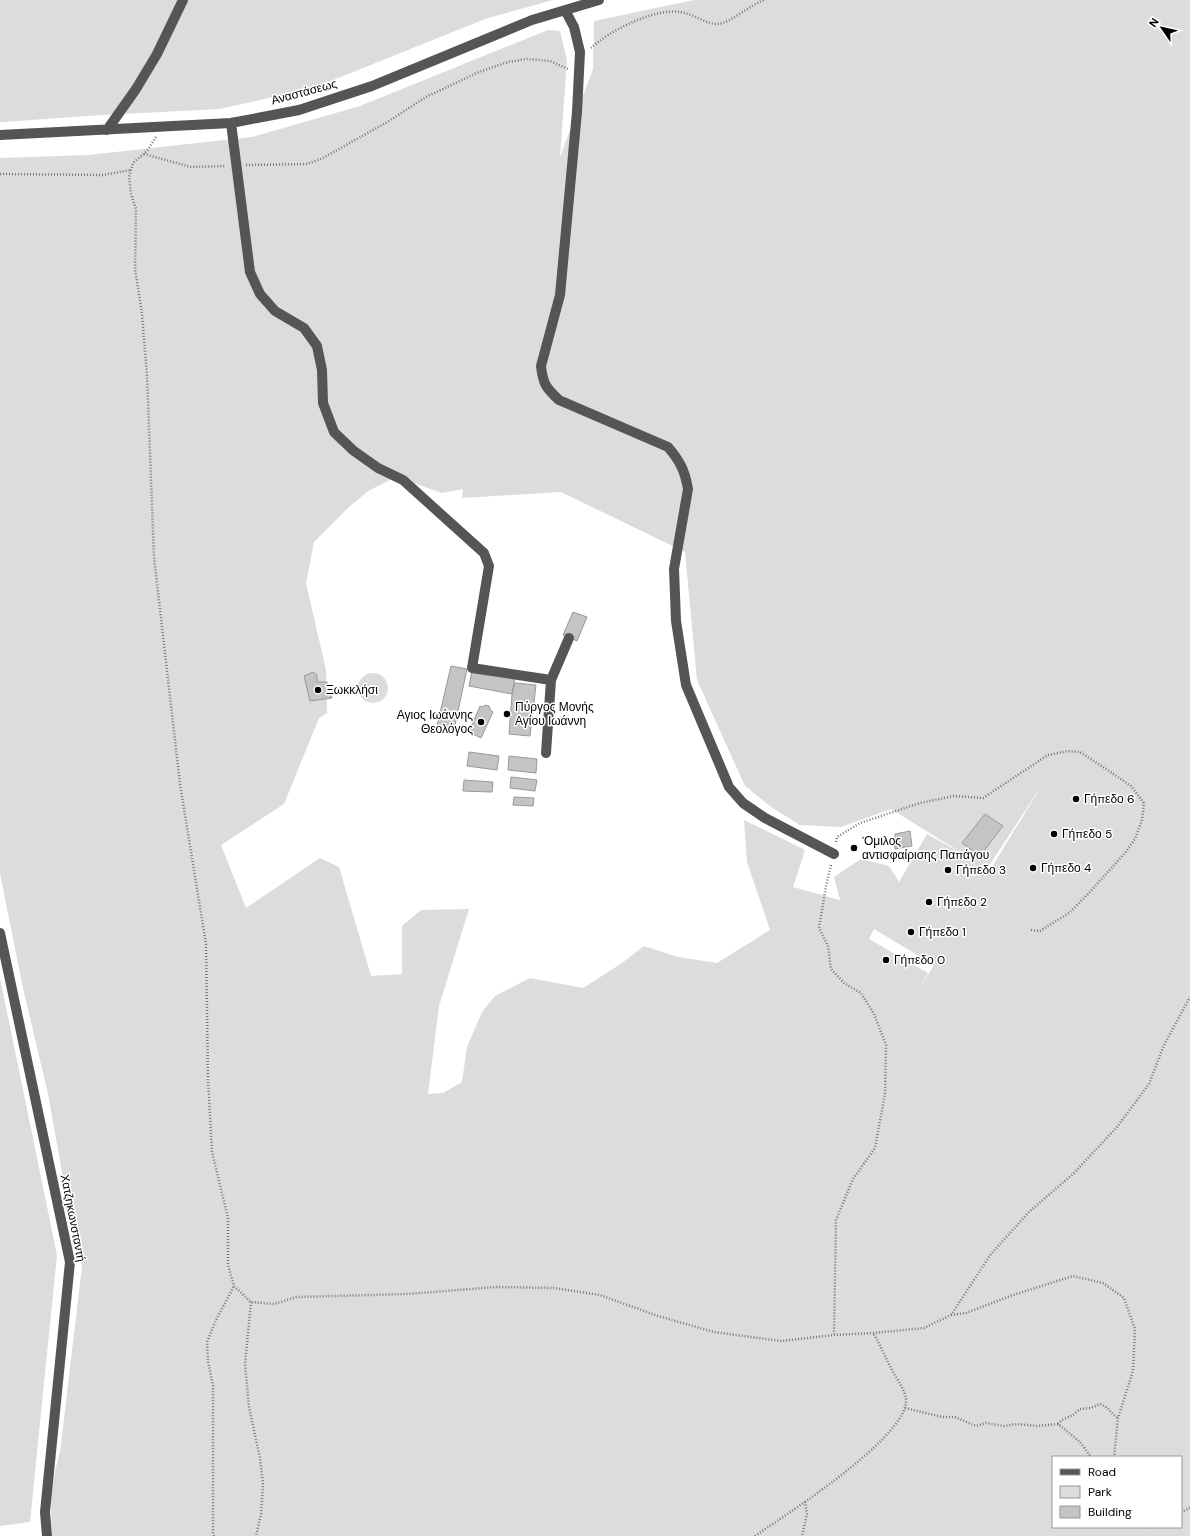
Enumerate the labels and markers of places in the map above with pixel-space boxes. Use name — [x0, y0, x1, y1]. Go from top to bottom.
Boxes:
place label: Ξωκκλήσι — [326, 682, 378, 698]
marker: Ξωκκλήσι — [313, 685, 323, 695]
place label: Πύργος Μονής Αγίου Ιωάννη — [515, 699, 594, 729]
place label: Αγιος Ιωάννης Θεολόγος — [397, 707, 473, 737]
marker: Πύργος Μονής Αγίου Ιωάννη — [502, 709, 512, 719]
marker: Αγιος Ιωάννης Θεολόγος — [476, 717, 486, 727]
place label: Γήπεδο 6 — [1084, 791, 1134, 807]
marker: Γήπεδο 6 — [1071, 794, 1081, 804]
place label: Γήπεδο 5 — [1062, 826, 1112, 842]
marker: Γήπεδο 5 — [1049, 829, 1059, 839]
place label: 'Ομιλος αντισφαίρισης Παπάγου — [862, 833, 989, 863]
marker: 'Ομιλος αντισφαίρισης Παπάγου — [849, 843, 859, 853]
place label: Γήπεδο 4 — [1041, 860, 1091, 876]
place label: Γήπεδο 3 — [956, 862, 1006, 878]
marker: Γήπεδο 4 — [1028, 863, 1038, 873]
marker: Γήπεδο 3 — [943, 865, 953, 875]
place label: Γήπεδο 2 — [937, 894, 987, 910]
marker: Γήπεδο 2 — [924, 897, 934, 907]
place label: Γήπεδο 1 — [919, 924, 966, 940]
marker: Γήπεδο 1 — [906, 927, 916, 937]
place label: Γήπεδο 0 — [894, 952, 945, 968]
marker: Γήπεδο 0 — [881, 955, 891, 965]

